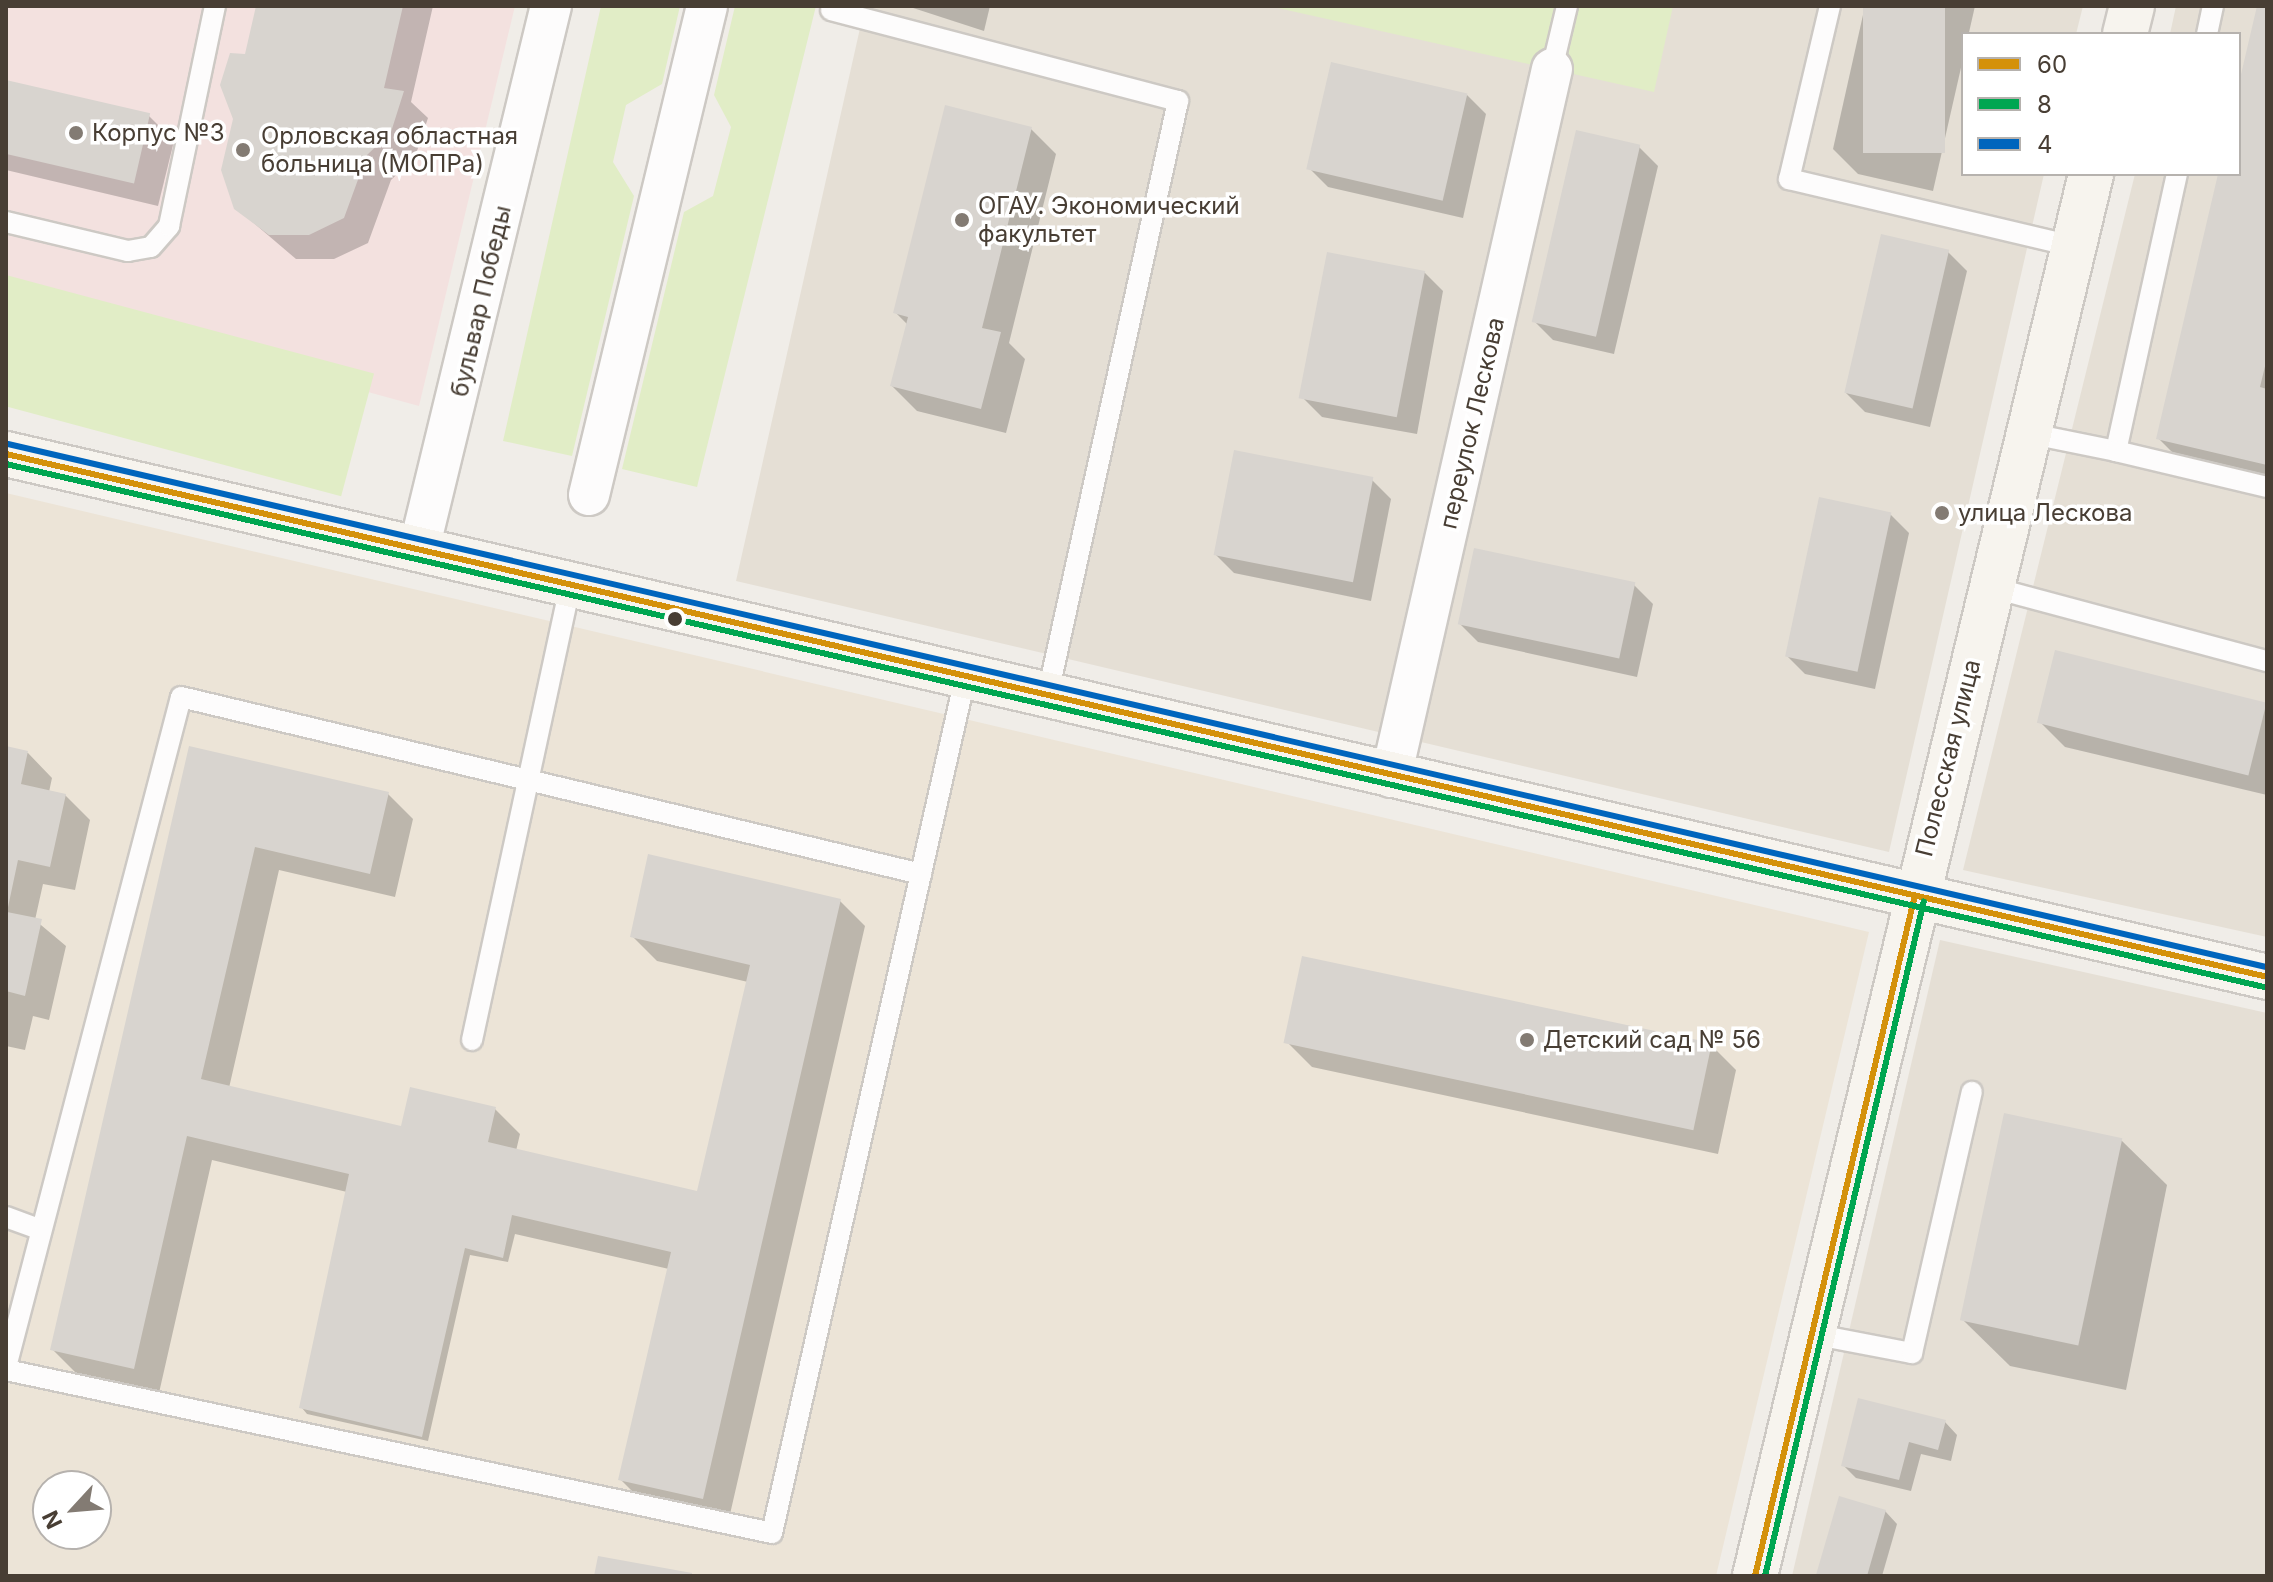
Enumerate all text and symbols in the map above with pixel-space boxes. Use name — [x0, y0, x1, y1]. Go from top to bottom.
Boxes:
legend — [1961, 32, 2241, 176]
text: 60 — [2037, 50, 2067, 79]
text: 8 — [2037, 90, 2052, 119]
place label: Корпус №3 — [92, 119, 225, 147]
place label: Орловская областная больница (МОПРа) — [261, 122, 518, 178]
marker: Корпус №3 — [67, 124, 85, 142]
text: 4 — [2037, 130, 2053, 159]
marker: Орловская областная больница (МОПРа) — [232, 139, 254, 161]
place label: ОГАУ. Экономический факультет — [978, 192, 1240, 248]
street label: бульвар Победы — [445, 203, 517, 399]
marker: ОГАУ. Экономический факультет — [953, 211, 971, 229]
street label: переулок Лескова — [1434, 314, 1510, 532]
place label: улица Лескова — [1958, 499, 2133, 527]
marker: улица Лескова — [1933, 504, 1951, 522]
unlabelled marker — [667, 611, 683, 627]
street label: Полесская улица — [1910, 656, 1986, 860]
place label: Детский сад № 56 — [1543, 1026, 1761, 1054]
marker: Детский сад № 56 — [1518, 1031, 1536, 1049]
north arrow — [32, 1470, 112, 1550]
text: N — [37, 1506, 68, 1533]

